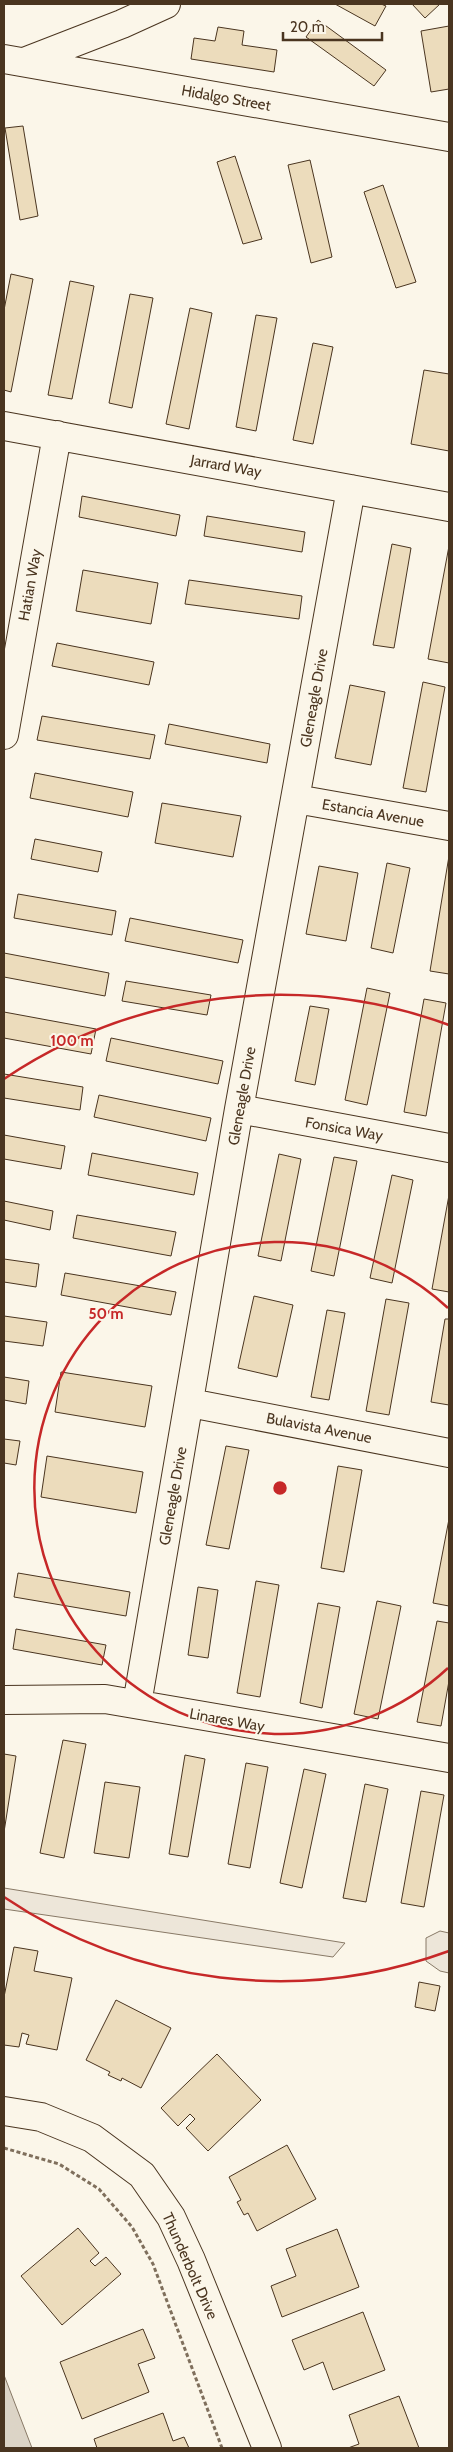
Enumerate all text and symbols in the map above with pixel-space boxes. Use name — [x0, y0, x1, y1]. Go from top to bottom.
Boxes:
scale bar — [283, 10, 382, 42]
text: 20 m — [290, 18, 325, 36]
street label: Hidalgo Street — [180, 81, 272, 115]
street label: Jarrard Way — [188, 451, 263, 481]
street label: Hatian Way — [15, 547, 45, 622]
street label: Gleneagle Drive — [296, 647, 332, 749]
street label: Estancia Avenue — [321, 795, 426, 831]
text: 100 m — [50, 1032, 94, 1050]
street label: Gleneagle Drive — [224, 1045, 260, 1147]
street label: Fonsica Way — [304, 1113, 385, 1145]
text: 50 m — [88, 1305, 124, 1323]
street label: Bulavista Avenue — [265, 1409, 374, 1447]
street label: Gleneagle Drive — [155, 1445, 191, 1547]
centre of rings — [271, 1479, 289, 1497]
street label: Linares Way — [188, 1705, 266, 1736]
street label: Thunderbolt Drive — [158, 2210, 222, 2323]

